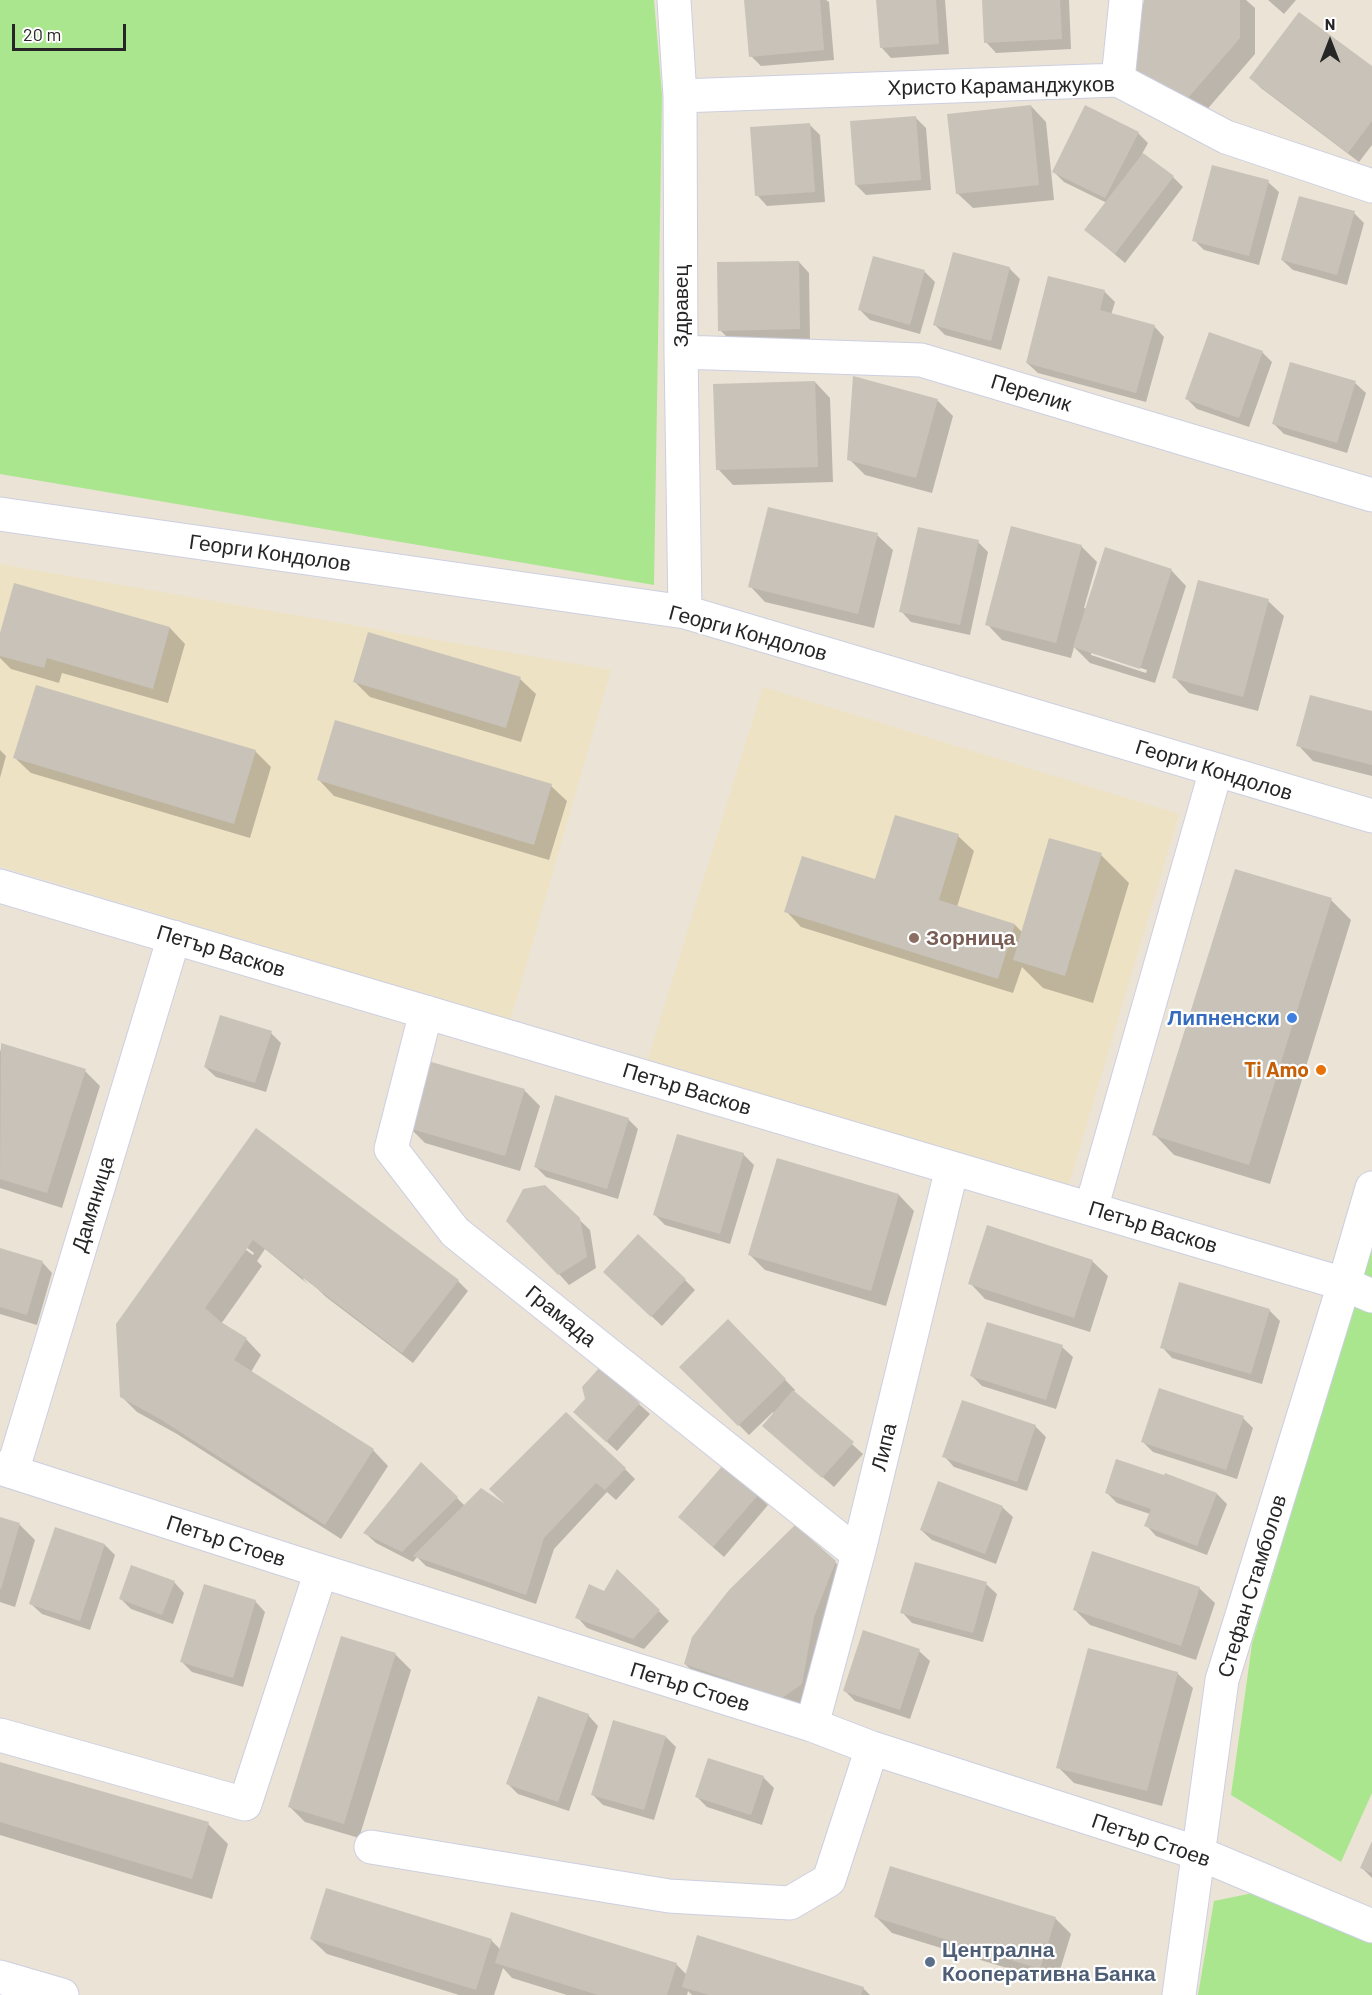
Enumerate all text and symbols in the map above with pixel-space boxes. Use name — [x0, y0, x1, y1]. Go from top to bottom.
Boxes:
scale bar — [15, 12, 129, 50]
north arrow — [1300, 12, 1360, 72]
text: N — [1325, 14, 1335, 33]
text: 20 m — [23, 23, 61, 45]
street label: Христо Караманджуков — [887, 71, 1115, 101]
street label: Здравец — [668, 265, 694, 347]
street label: Перелик — [988, 369, 1074, 417]
street label: Георги Кондолов — [188, 529, 352, 577]
street label: Георги Кондолов — [666, 600, 830, 666]
street label: Георги Кондолов — [1132, 734, 1296, 806]
street label: Петър Васков — [154, 919, 288, 983]
place label: Зорница — [926, 925, 1015, 951]
marker: Зорница — [907, 931, 921, 945]
place label: Липненски — [1168, 1005, 1280, 1031]
marker: Липненски — [1285, 1011, 1299, 1025]
street label: Петър Васков — [620, 1057, 754, 1121]
place label: Ti Amo — [1244, 1057, 1309, 1083]
marker: Ti Amo — [1314, 1063, 1328, 1077]
street label: Дамяница — [67, 1153, 119, 1255]
street label: Петър Васков — [1086, 1195, 1220, 1259]
street label: Грамада — [521, 1280, 601, 1352]
street label: Липа — [866, 1420, 902, 1474]
street label: Стефан Стамболов — [1212, 1491, 1292, 1681]
street label: Петър Стоев — [163, 1510, 289, 1572]
street label: Петър Стоев — [627, 1657, 753, 1717]
street label: Петър Стоев — [1088, 1808, 1214, 1872]
place label: Централна Кооперативна Банка — [942, 1937, 1156, 1987]
marker: Централна Кооперативна Банка — [923, 1955, 937, 1969]

